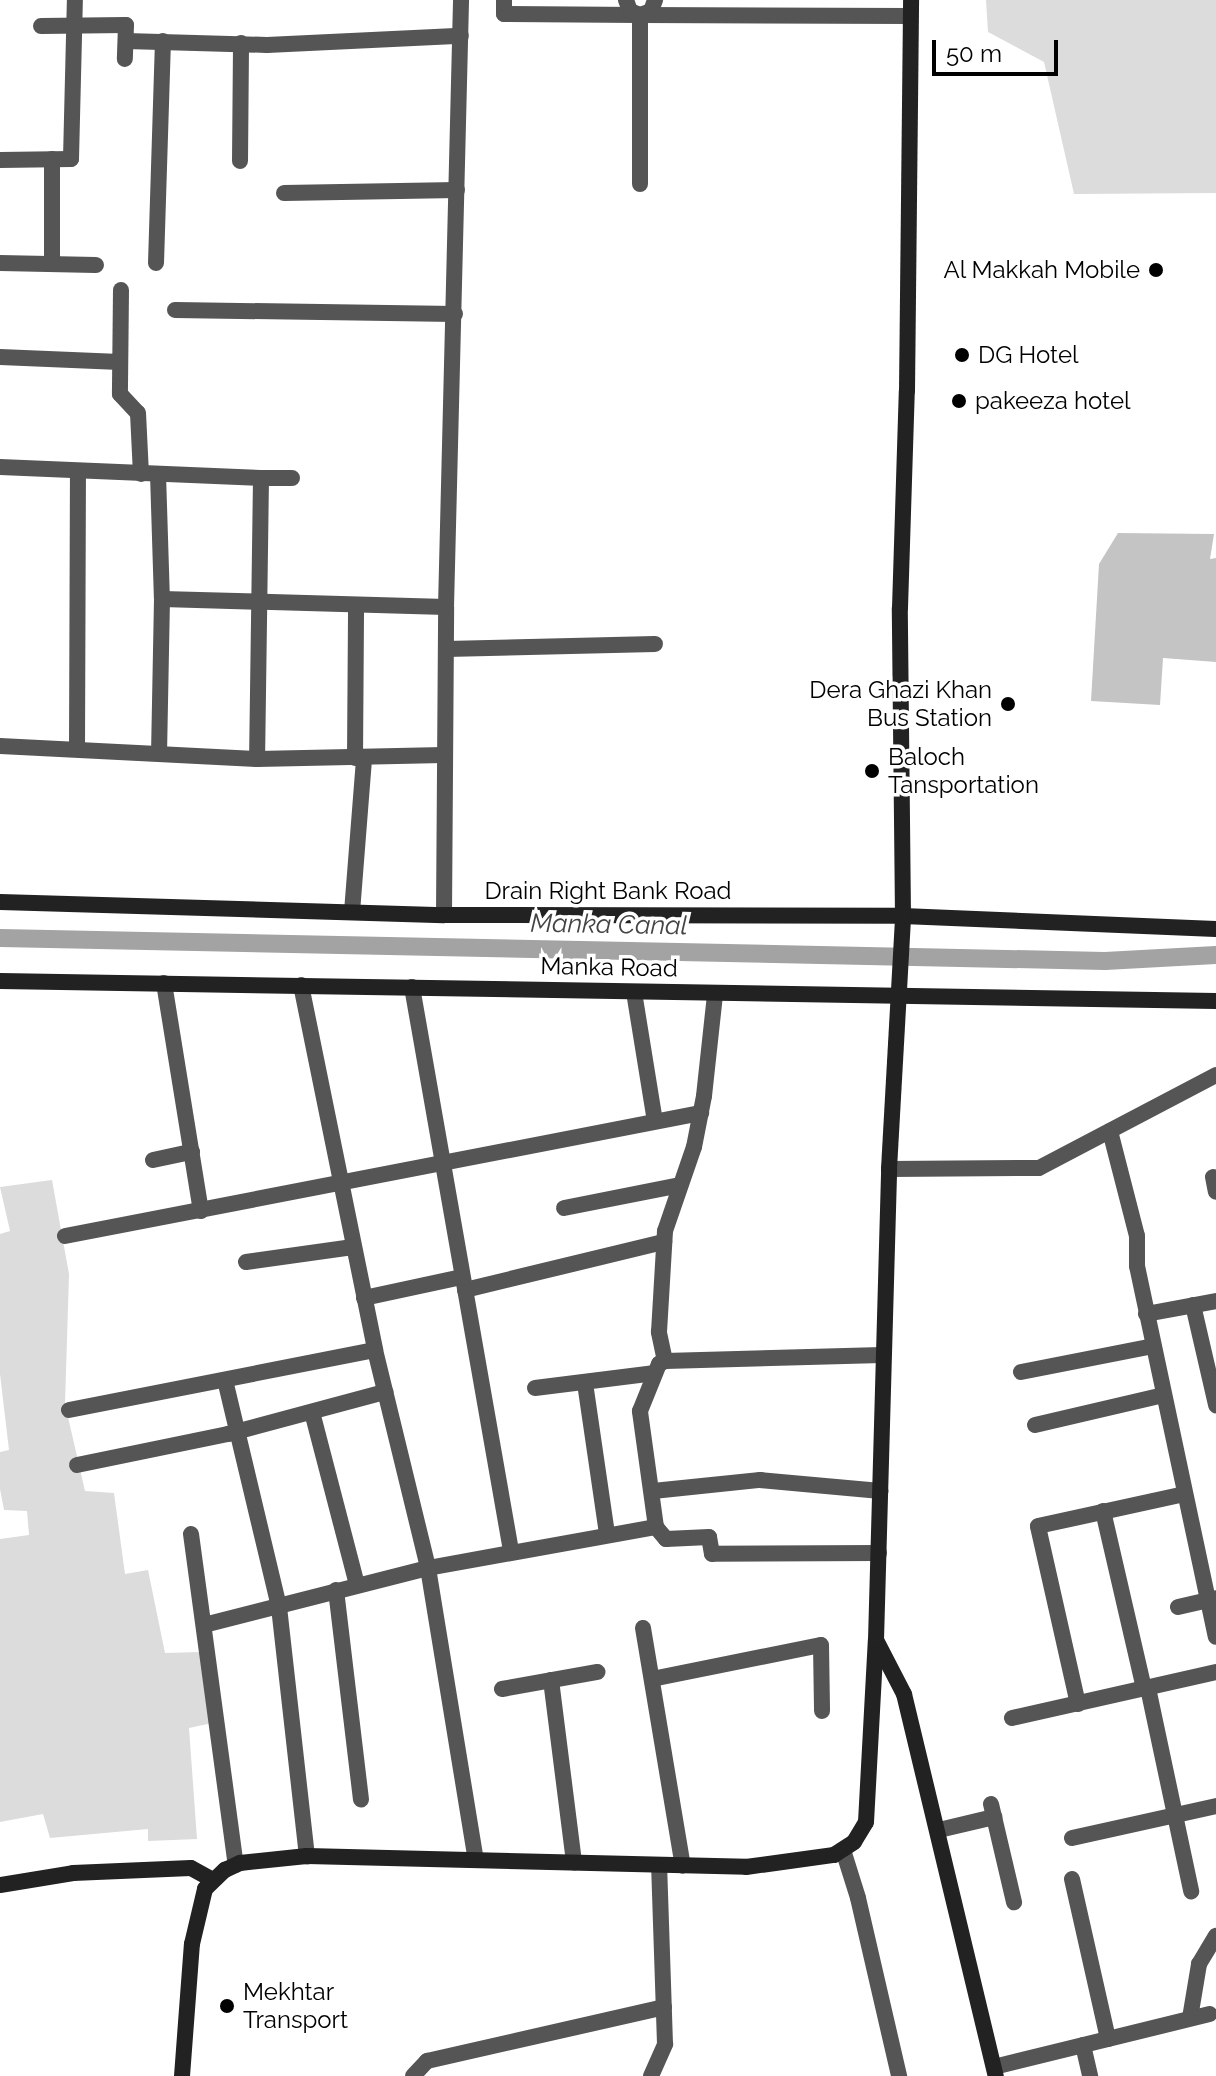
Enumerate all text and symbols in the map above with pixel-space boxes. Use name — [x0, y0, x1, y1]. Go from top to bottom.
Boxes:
scale bar — [936, 24, 1062, 74]
text: 50 m — [946, 39, 1002, 68]
place label: Al Makkah Mobile — [943, 256, 1140, 284]
marker: Al Makkah Mobile — [1147, 261, 1165, 279]
place label: DG Hotel — [978, 341, 1079, 369]
marker: DG Hotel — [953, 346, 971, 364]
place label: pakeeza hotel — [975, 387, 1131, 415]
marker: pakeeza hotel — [950, 392, 968, 410]
place label: Dera Ghazi Khan Bus Station — [809, 676, 992, 732]
marker: Dera Ghazi Khan Bus Station — [999, 695, 1017, 713]
place label: Baloch Tansportation — [888, 743, 1039, 799]
marker: Baloch Tansportation — [863, 762, 881, 780]
street label: Drain Right Bank Road — [484, 877, 732, 905]
water label: Manka Canal — [530, 908, 688, 942]
street label: Manka Road — [540, 951, 678, 983]
place label: Mekhtar Transport — [243, 1978, 348, 2034]
marker: Mekhtar Transport — [218, 1997, 236, 2015]

